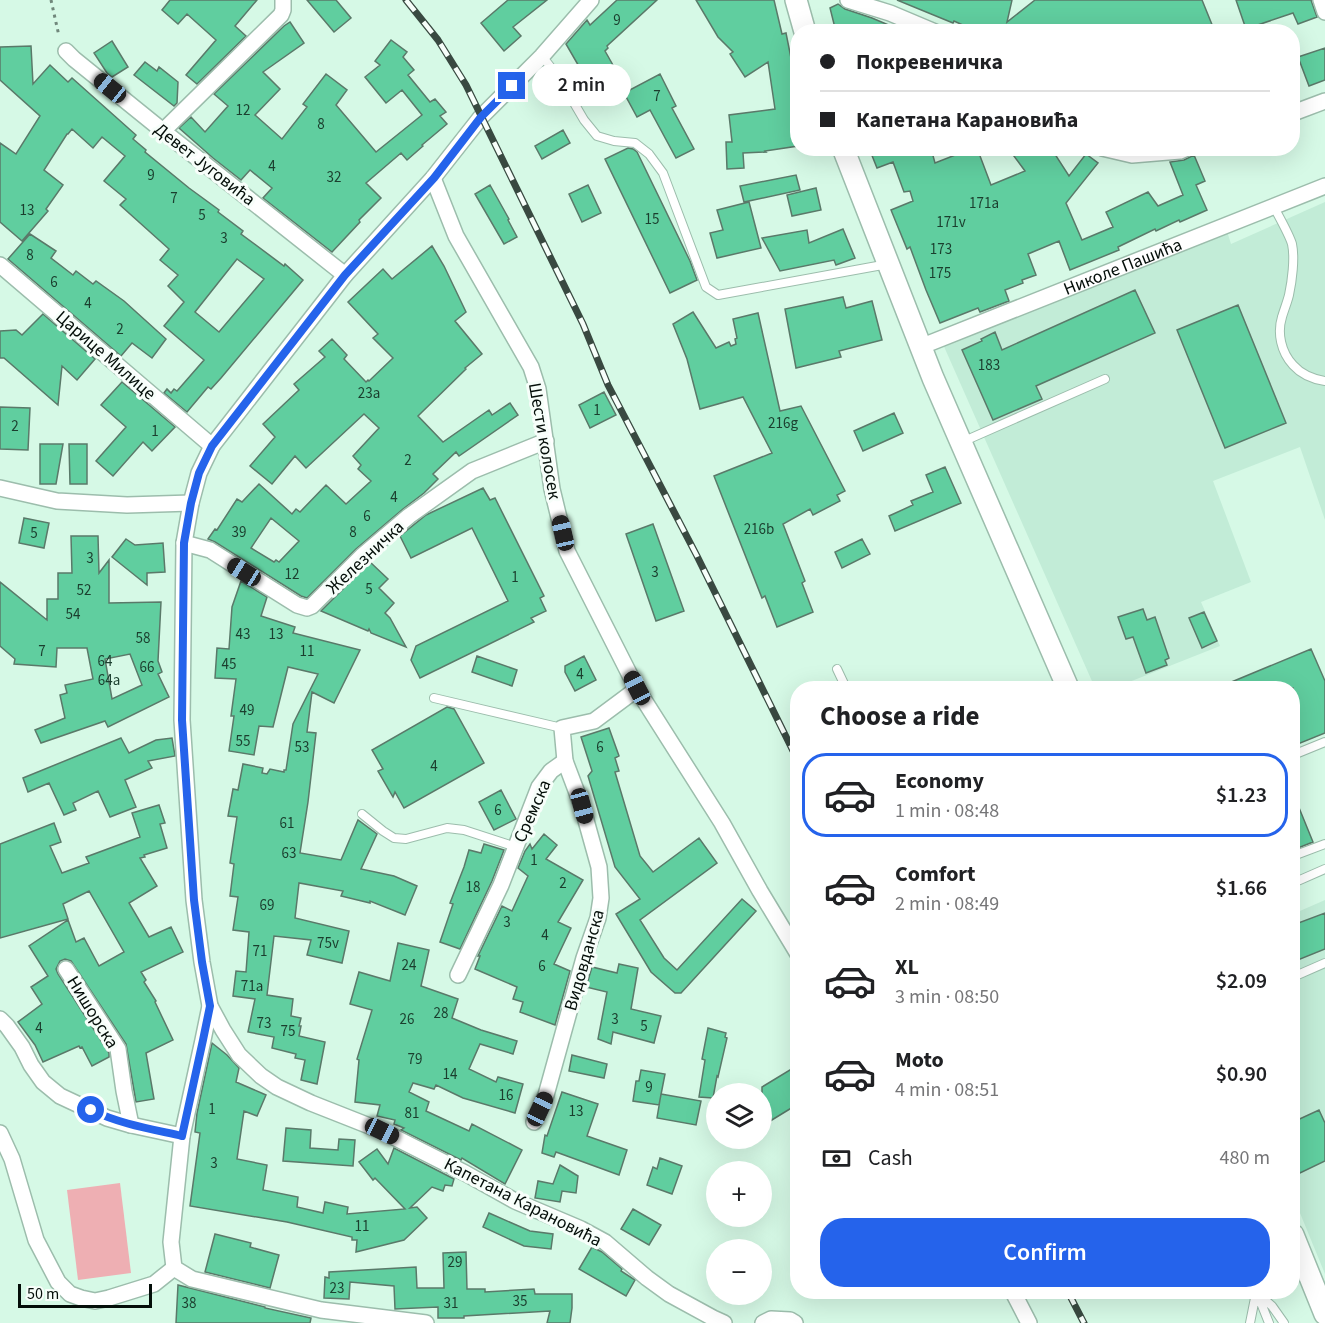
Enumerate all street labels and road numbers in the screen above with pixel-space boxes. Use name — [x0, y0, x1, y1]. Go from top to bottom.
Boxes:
street label: Девет Југовића — [149, 117, 260, 212]
street label: Николе Пашића — [1060, 232, 1186, 302]
street label: Царице Милице — [50, 305, 161, 406]
street label: Шести колосек — [522, 381, 567, 502]
street label: Железничка — [321, 515, 410, 600]
street label: Сремска — [507, 776, 557, 847]
street label: Видовданска — [558, 907, 611, 1014]
street label: Нишорска — [60, 971, 125, 1053]
street label: Капетана Карановића — [439, 1152, 606, 1253]

